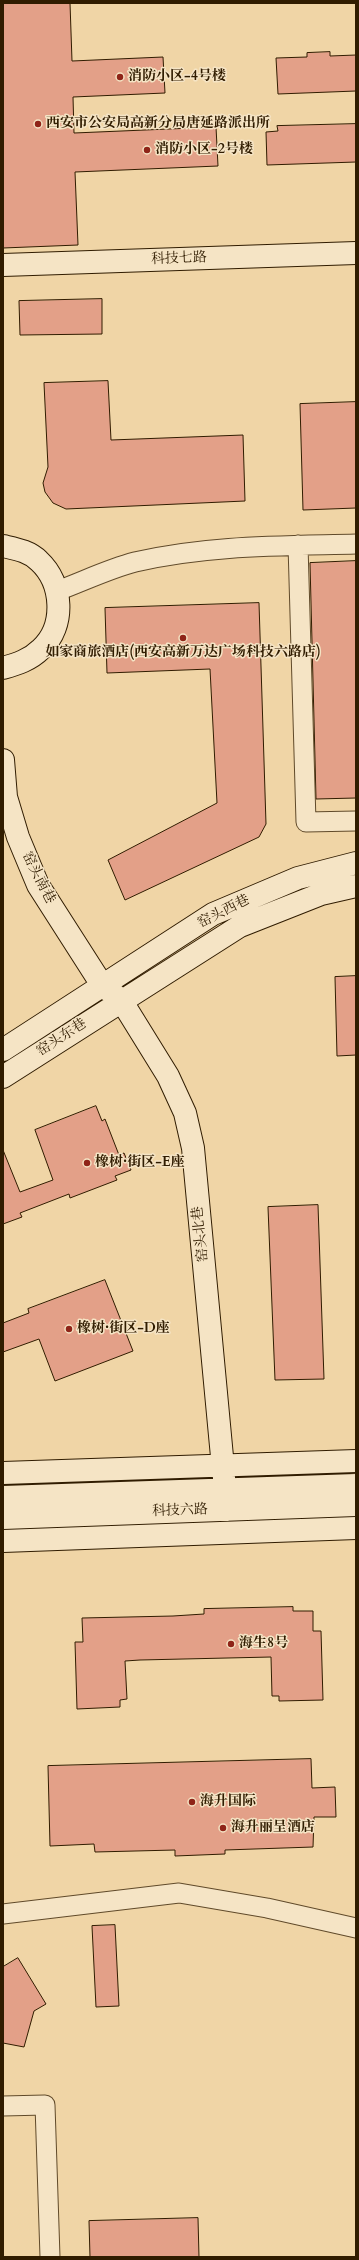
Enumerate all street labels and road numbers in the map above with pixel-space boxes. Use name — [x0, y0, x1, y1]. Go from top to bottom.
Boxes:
street label: 科技七路 — [151, 250, 207, 268]
street label: 窑头南巷 — [18, 849, 58, 907]
street label: 窑头西巷 — [195, 892, 253, 932]
street label: 窑头东巷 — [34, 1016, 90, 1060]
street label: 窑头北巷 — [190, 1205, 212, 1263]
street label: 科技六路 — [152, 1502, 208, 1520]

